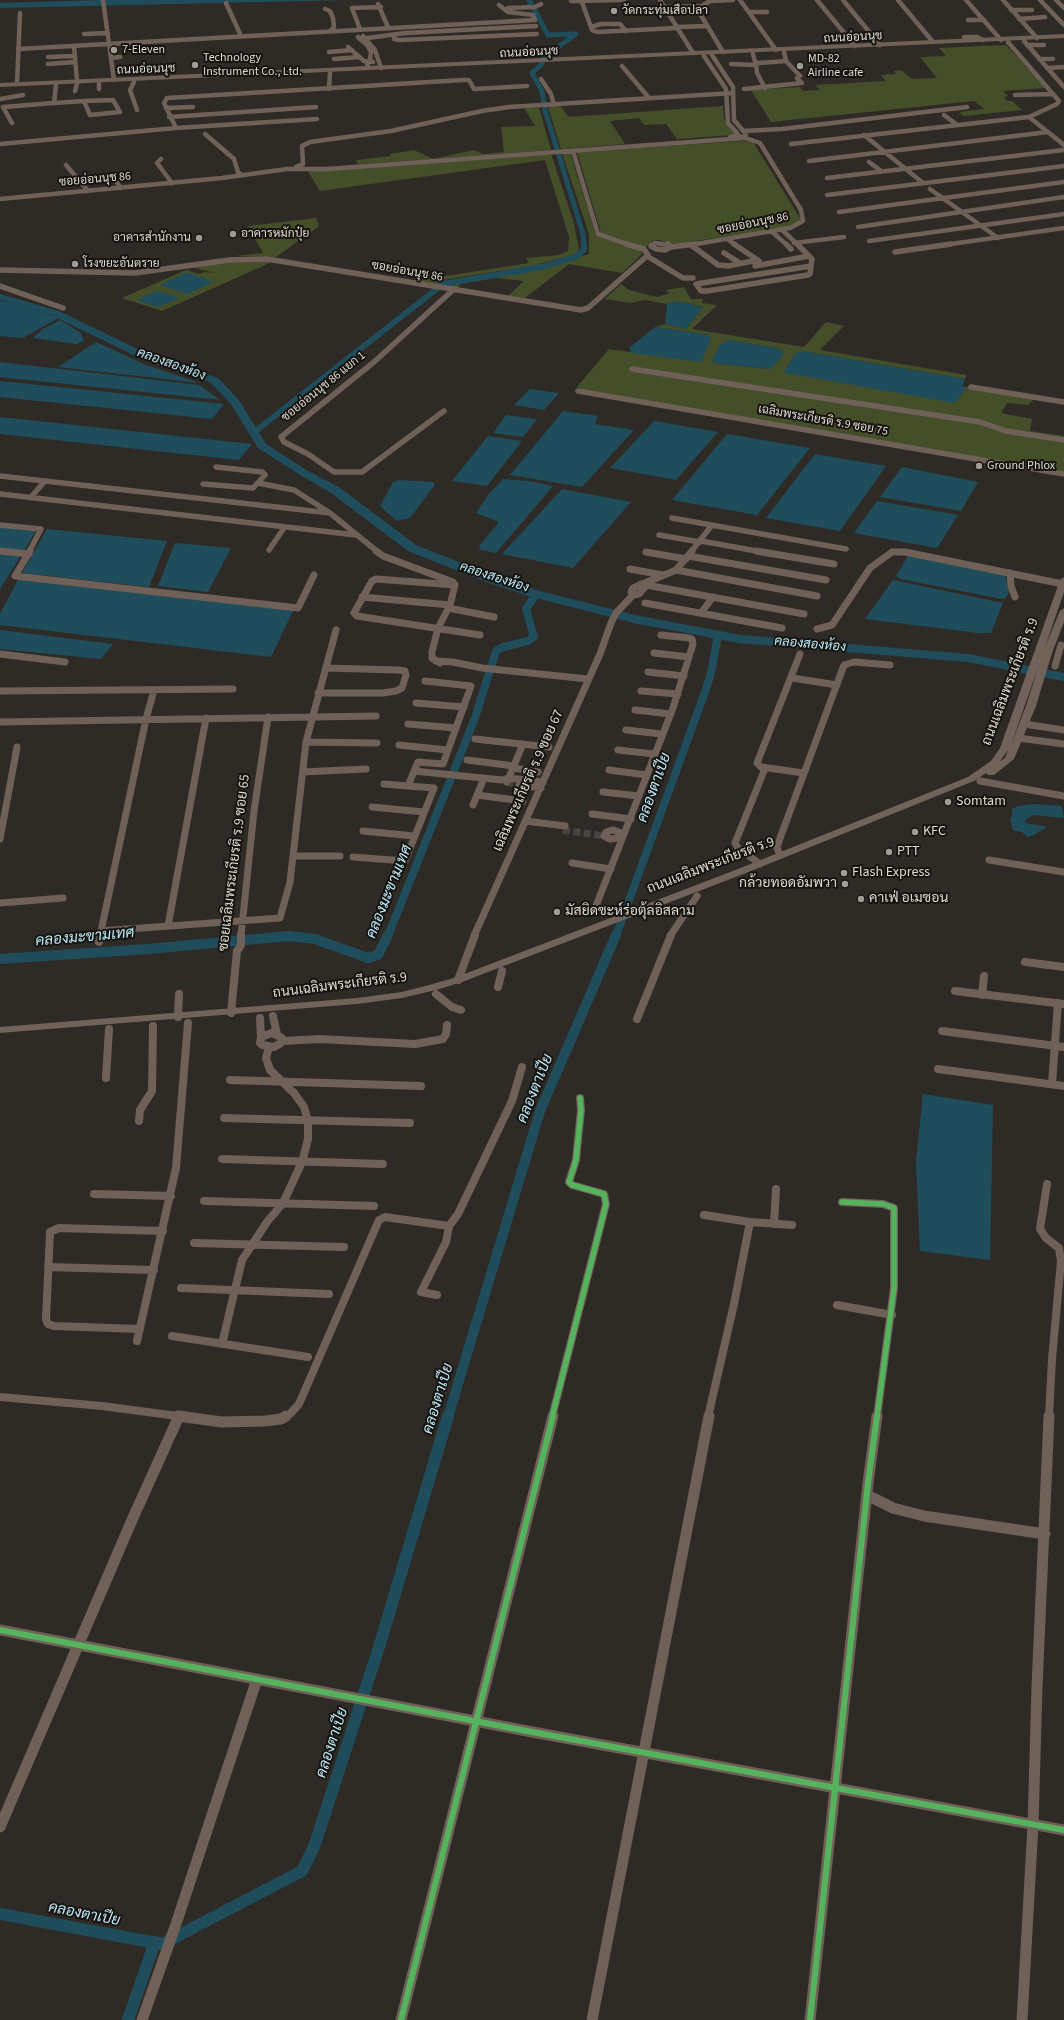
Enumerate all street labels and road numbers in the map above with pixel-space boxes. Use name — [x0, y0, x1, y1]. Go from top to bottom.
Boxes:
street label: ถนนอ่อนนุช — [823, 29, 883, 47]
street label: ถนนอ่อนนุช — [499, 44, 559, 62]
street label: ถนนอ่อนนุช — [116, 62, 176, 78]
street label: ซอยอ่อนนุช 86 — [58, 170, 132, 190]
street label: ซอยอ่อนนุช 86 — [716, 210, 790, 238]
street label: ซอยอ่อนนุช 86 — [370, 259, 444, 285]
street label: ซอยอ่อนนุช 86 แยก 1 — [279, 349, 369, 425]
street label: เฉลิมพระเกียรติ ร.9 ซอย 75 — [757, 402, 889, 440]
street label: ถนนเฉลิมพระเกียรติ ร.9 — [979, 616, 1043, 748]
street label: เฉลิมพระเกียรติ ร.9 ซอย 67 — [490, 707, 568, 855]
street label: ซอยเฉลิมพระเกียรติ ร.9 ซอย 65 — [216, 773, 254, 953]
street label: ถนนเฉลิมพระเกียรติ ร.9 — [645, 834, 777, 898]
street label: ถนนเฉลิมพระเกียรติ ร.9 — [272, 969, 408, 1003]

